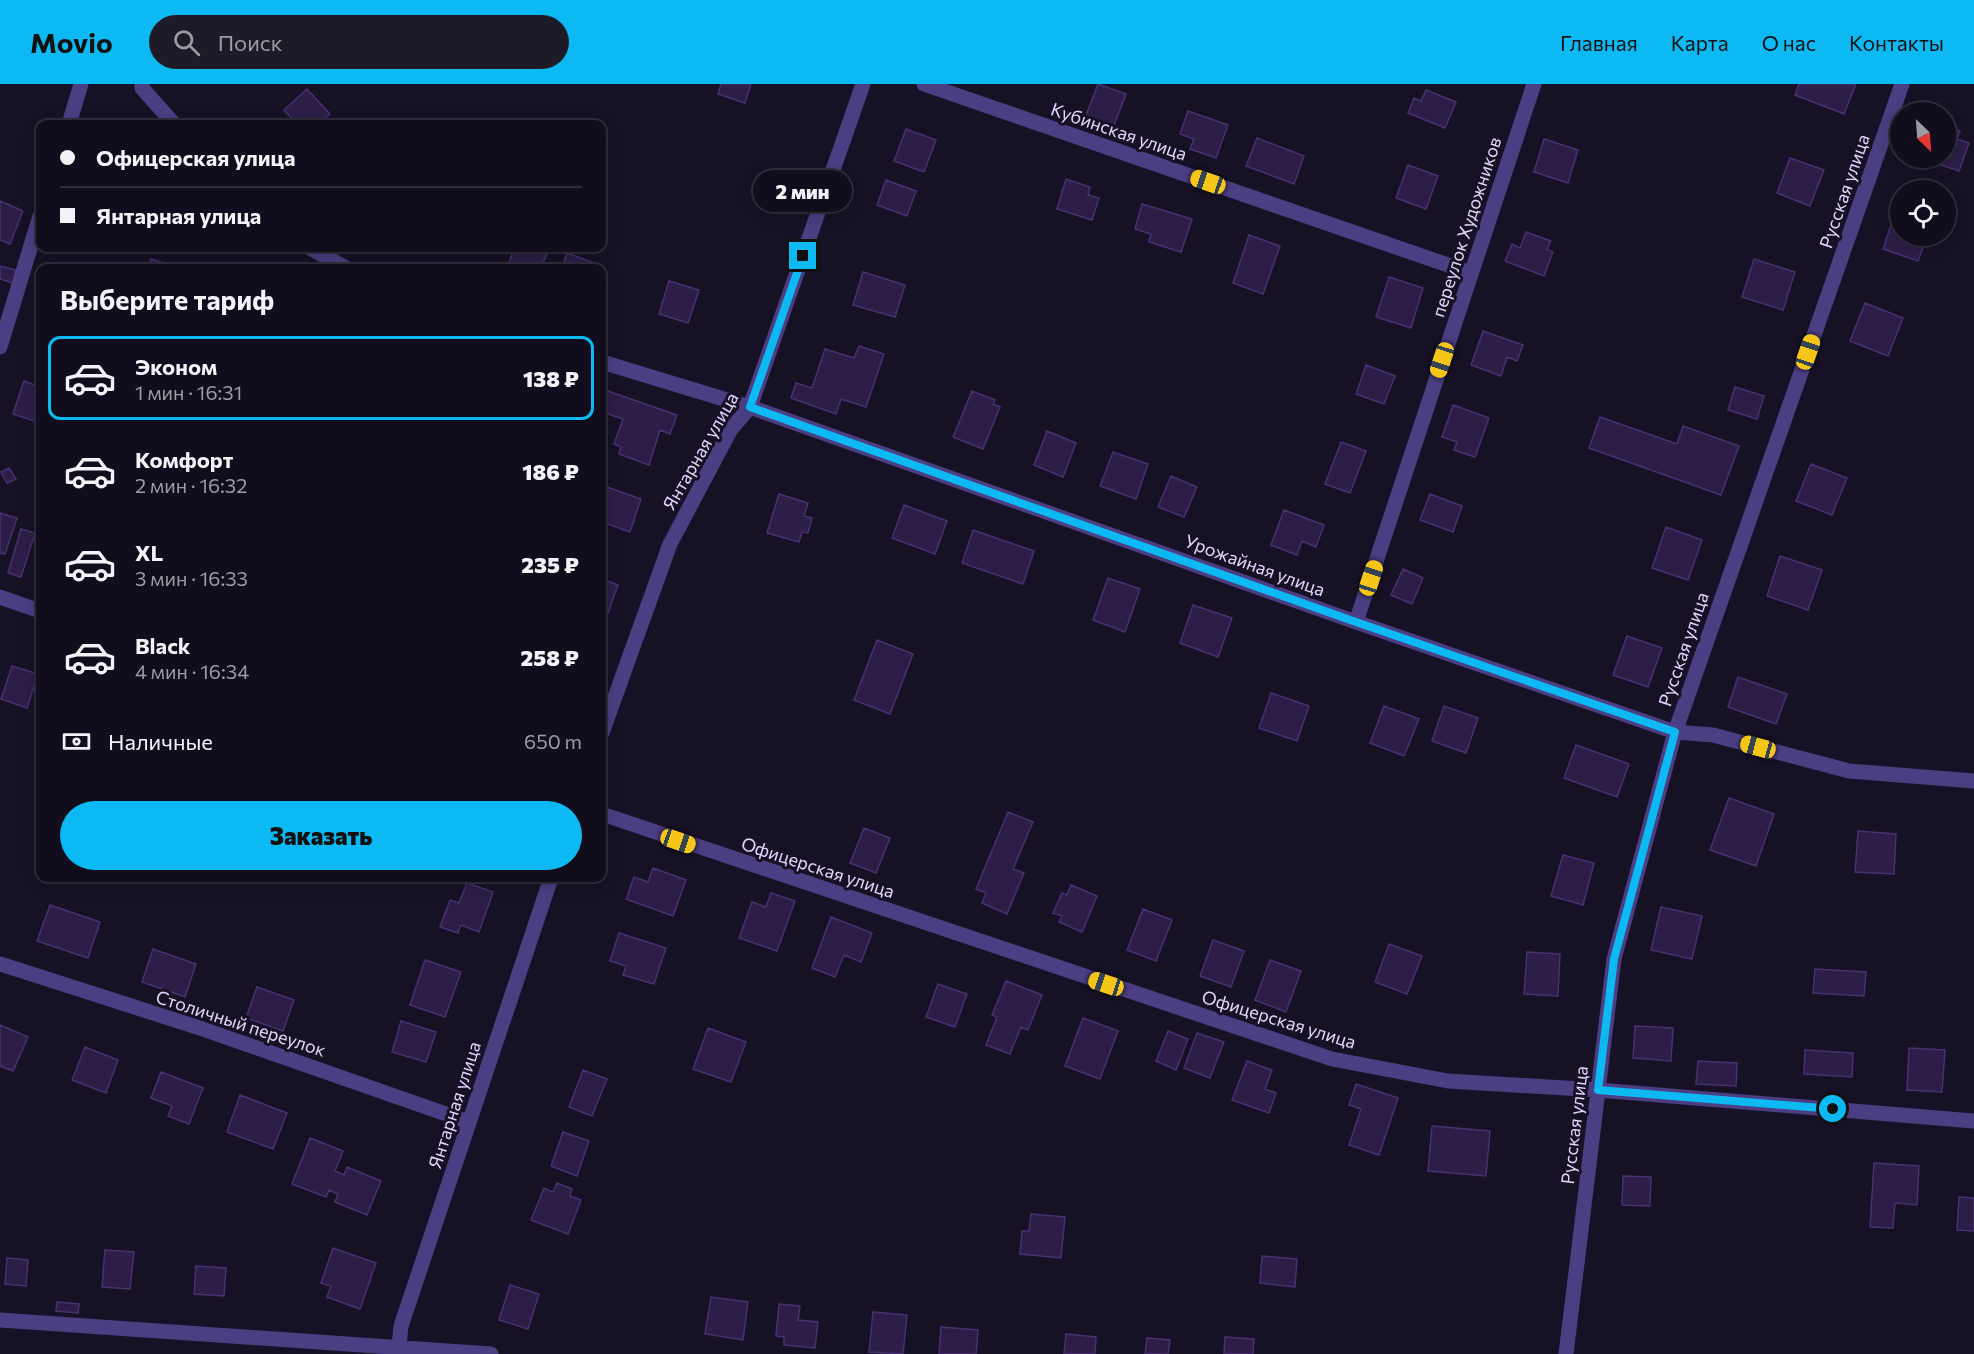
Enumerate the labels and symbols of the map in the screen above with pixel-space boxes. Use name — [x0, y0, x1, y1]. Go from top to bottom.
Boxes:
street label: Кубинская улица — [1048, 97, 1190, 165]
north arrow — [1890, 102, 1956, 168]
street label: Русская улица — [1814, 131, 1874, 251]
street label: переулок Художников — [1426, 134, 1506, 320]
car — [1188, 168, 1228, 196]
callout: 2 мин — [754, 169, 852, 211]
route end — [789, 242, 816, 269]
car — [1794, 332, 1822, 372]
car — [1428, 340, 1456, 380]
street label: Янтарная улица — [657, 388, 743, 514]
street label: Урожайная улица — [1182, 529, 1328, 601]
car — [1357, 558, 1385, 598]
street label: Русская улица — [1653, 589, 1713, 709]
car — [1738, 734, 1778, 760]
car — [658, 827, 698, 855]
street label: Офицерская улица — [739, 832, 897, 902]
car — [1086, 970, 1126, 998]
street label: Столичный переулок — [153, 985, 329, 1061]
street label: Офицерская улица — [1199, 985, 1359, 1053]
street label: Янтарная улица — [423, 1039, 485, 1171]
street label: Русская улица — [1556, 1065, 1592, 1185]
route start — [1819, 1095, 1846, 1122]

